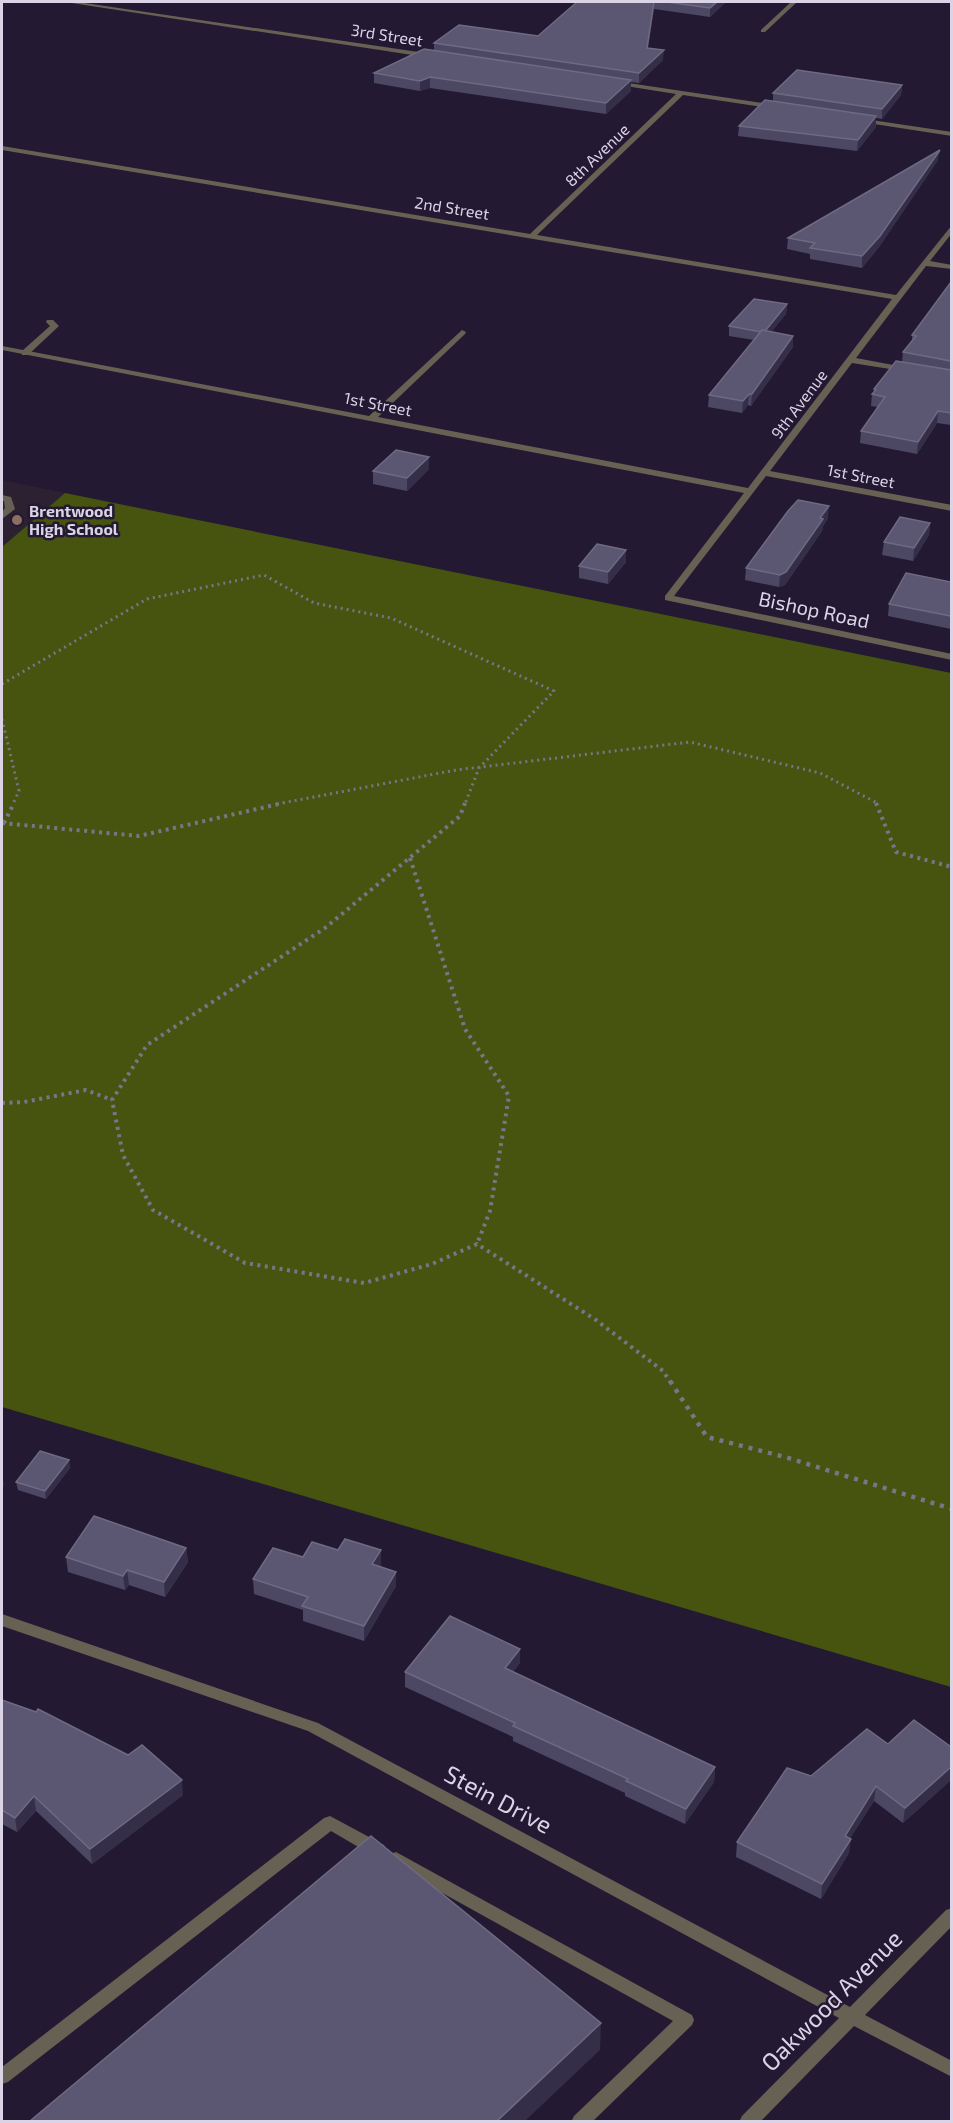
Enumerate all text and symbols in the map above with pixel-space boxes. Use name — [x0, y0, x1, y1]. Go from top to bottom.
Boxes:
street label: 3rd Street — [350, 19, 424, 50]
street label: 8th Avenue — [561, 119, 633, 190]
street label: 2nd Street — [413, 192, 491, 223]
street label: 9th Avenue — [767, 365, 831, 442]
street label: 1st Street — [343, 388, 414, 419]
street label: 1st Street — [826, 460, 897, 491]
place label: Brentwood High School — [29, 501, 119, 538]
marker: Brentwood High School — [10, 513, 24, 527]
street label: Bishop Road — [757, 586, 872, 632]
street label: Stein Drive — [440, 1758, 557, 1839]
street label: Oakwood Avenue — [754, 1923, 907, 2076]

